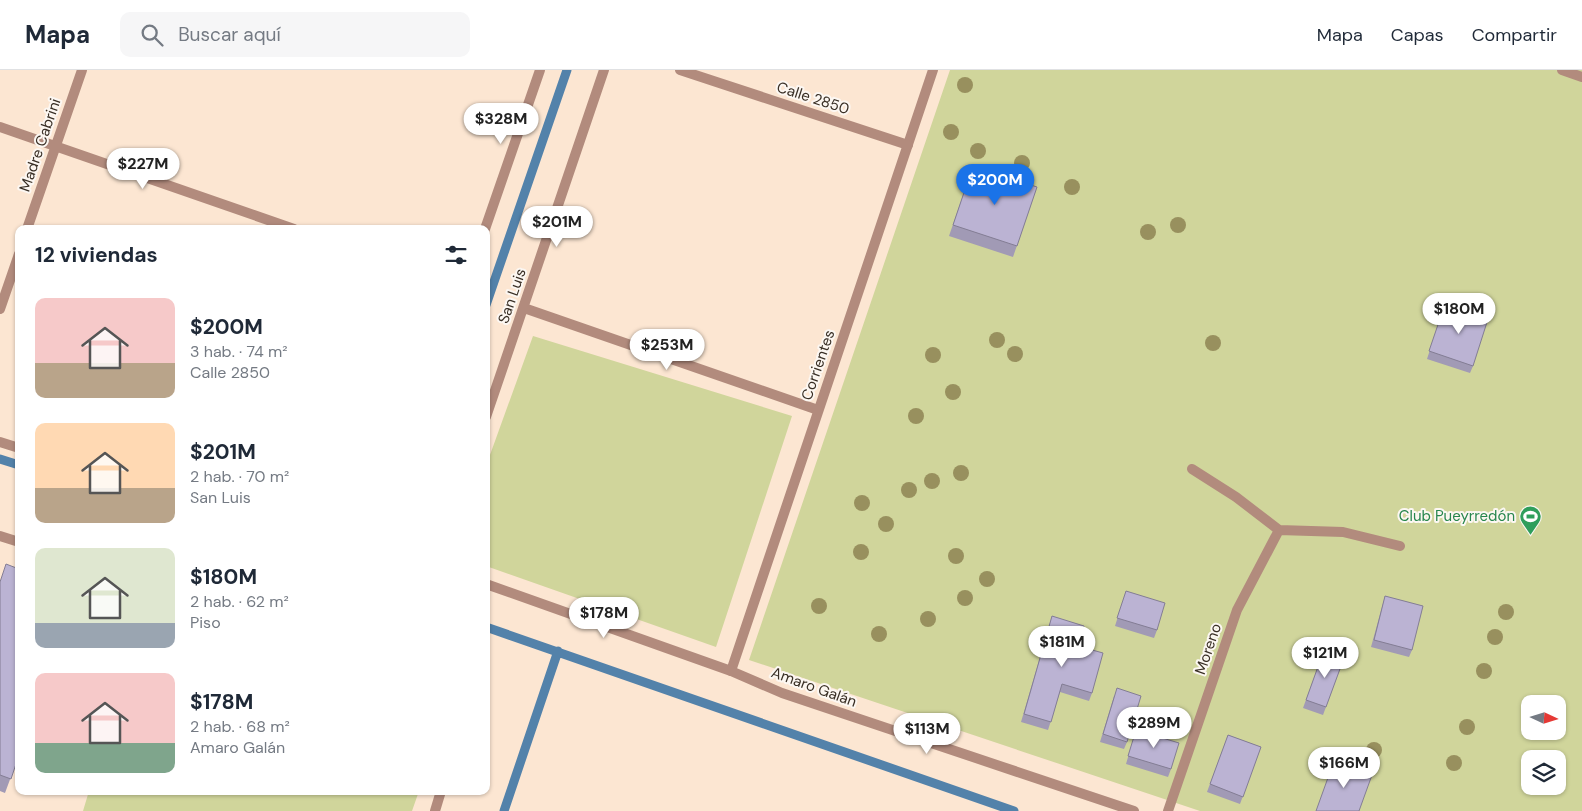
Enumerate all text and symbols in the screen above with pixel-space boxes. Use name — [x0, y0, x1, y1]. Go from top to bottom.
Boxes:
search box — [120, 12, 470, 57]
text: Mapa — [25, 19, 90, 50]
icon: search — [138, 21, 166, 49]
text: Buscar aquí — [178, 22, 281, 47]
text: Mapa — [1317, 23, 1363, 47]
text: Capas — [1391, 23, 1444, 47]
text: Compartir — [1472, 23, 1557, 47]
street label: Calle 2850 — [774, 77, 852, 119]
street label: Madre Cabrini — [15, 96, 65, 194]
pin: $328M — [466, 102, 536, 145]
text: $328M — [475, 108, 527, 129]
pin: $227M — [108, 148, 178, 190]
text: $227M — [118, 153, 168, 174]
pin: $200M — [960, 164, 1030, 206]
text: $200M — [967, 169, 1023, 190]
pin: $201M — [522, 206, 592, 248]
text: $201M — [532, 211, 582, 232]
text: 12 viviendas — [35, 241, 158, 269]
icon: filters — [442, 241, 470, 269]
street label: San Luis — [493, 266, 531, 326]
pin: $180M — [1424, 292, 1494, 335]
text: $180M — [1433, 298, 1485, 319]
text: $200M — [190, 313, 263, 341]
icon: home — [75, 318, 135, 378]
street label: Corrientes — [797, 327, 839, 403]
pin: $253M — [632, 328, 702, 371]
text: $253M — [641, 334, 693, 355]
text: 3 hab. · 74 m² — [190, 341, 288, 362]
text: Calle 2850 — [190, 362, 270, 383]
text: $201M — [190, 438, 256, 466]
icon: home — [75, 443, 135, 503]
text: 2 hab. · 70 m² — [190, 466, 289, 487]
text: San Luis — [190, 487, 251, 508]
sports icon: Club Pueyrredón — [1519, 504, 1543, 535]
place label: Club Pueyrredón — [1399, 506, 1515, 526]
text: $180M — [190, 563, 257, 591]
icon: home — [75, 568, 135, 628]
text: 2 hab. · 62 m² — [190, 591, 289, 612]
pin: $178M — [569, 596, 639, 639]
text: $178M — [580, 602, 628, 623]
text: Piso — [190, 612, 221, 633]
street label: Moreno — [1190, 621, 1226, 677]
pin: $181M — [1027, 626, 1097, 668]
text: $181M — [1039, 631, 1085, 652]
pin: $121M — [1290, 636, 1360, 679]
text: $121M — [1303, 642, 1347, 663]
street label: Amaro Galán — [769, 662, 859, 712]
text: $178M — [190, 688, 253, 716]
icon: home — [75, 693, 135, 753]
north arrow — [1521, 695, 1566, 740]
map controls — [1521, 695, 1566, 795]
pin: $289M — [1119, 706, 1189, 749]
pin: $113M — [892, 712, 962, 755]
text: $289M — [1128, 712, 1180, 733]
text: 2 hab. · 68 m² — [190, 716, 290, 737]
text: $113M — [904, 718, 950, 739]
text: Amaro Galán — [190, 737, 285, 758]
pin: $166M — [1309, 746, 1379, 789]
button: layers — [1521, 750, 1566, 795]
text: $166M — [1319, 752, 1369, 773]

